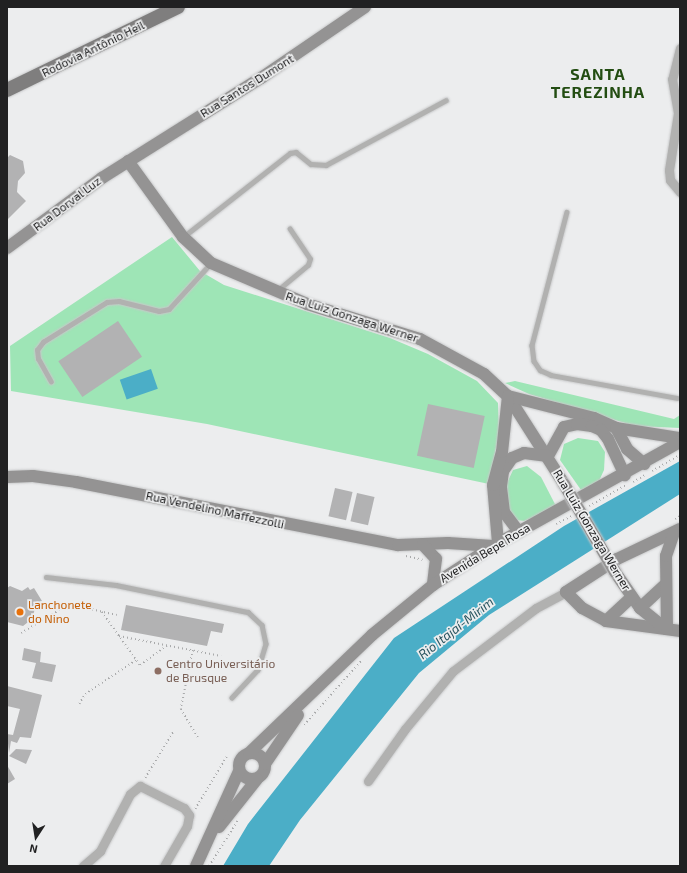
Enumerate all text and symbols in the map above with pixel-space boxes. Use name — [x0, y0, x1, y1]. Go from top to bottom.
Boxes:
street label: Rodovia Antônio Heil — [39, 18, 147, 80]
street label: Rua Santos Dumont — [198, 51, 296, 121]
district label: SANTA TEREZINHA — [551, 64, 645, 102]
street label: Rua Dorval Luz — [30, 174, 104, 234]
street label: Rua Luiz Gonzaga Werner — [284, 289, 420, 345]
street label: Rua Luiz Gonzaga Werner — [550, 467, 634, 593]
street label: Rua Vendelino Maffezzolli — [144, 488, 286, 532]
street label: Avenida Bepe Rosa — [437, 520, 533, 586]
water label: Rio Itajaí-Mirim — [415, 594, 497, 662]
place label: Lanchonete do Nino — [28, 598, 92, 626]
marker: Lanchonete do Nino — [15, 607, 25, 617]
place label: Centro Universitário de Brusque — [166, 657, 275, 685]
marker: Centro Universitário de Brusque — [153, 666, 163, 676]
north arrow — [16, 817, 56, 857]
text: N — [28, 842, 39, 856]

